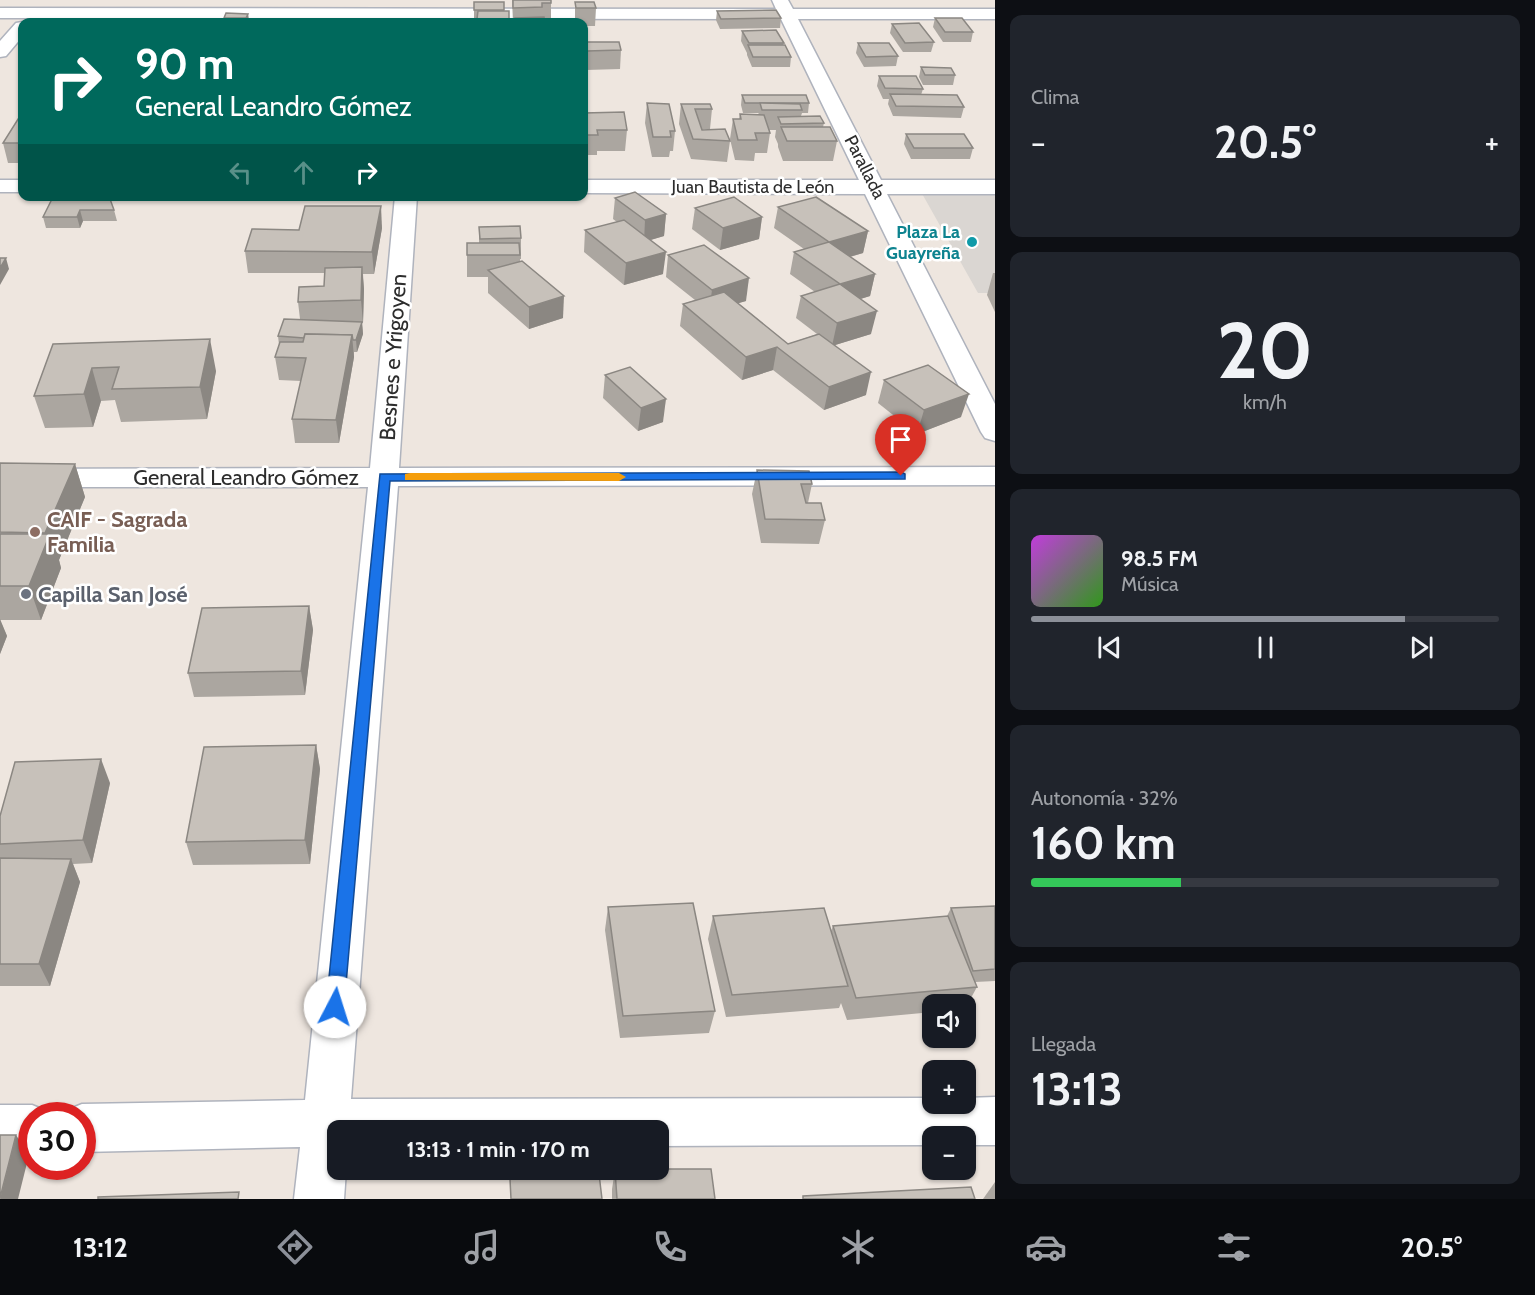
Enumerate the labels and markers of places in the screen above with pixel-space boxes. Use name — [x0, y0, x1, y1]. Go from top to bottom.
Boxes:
place label: Plaza La Guayreña — [886, 221, 960, 264]
marker: Plaza La Guayreña — [965, 235, 979, 249]
pin — [875, 414, 926, 476]
place label: CAIF - Sagrada Familia — [47, 506, 187, 558]
marker: CAIF - Sagrada Familia — [28, 525, 42, 539]
place label: Capilla San José — [38, 581, 188, 608]
marker: Capilla San José — [19, 587, 33, 601]

